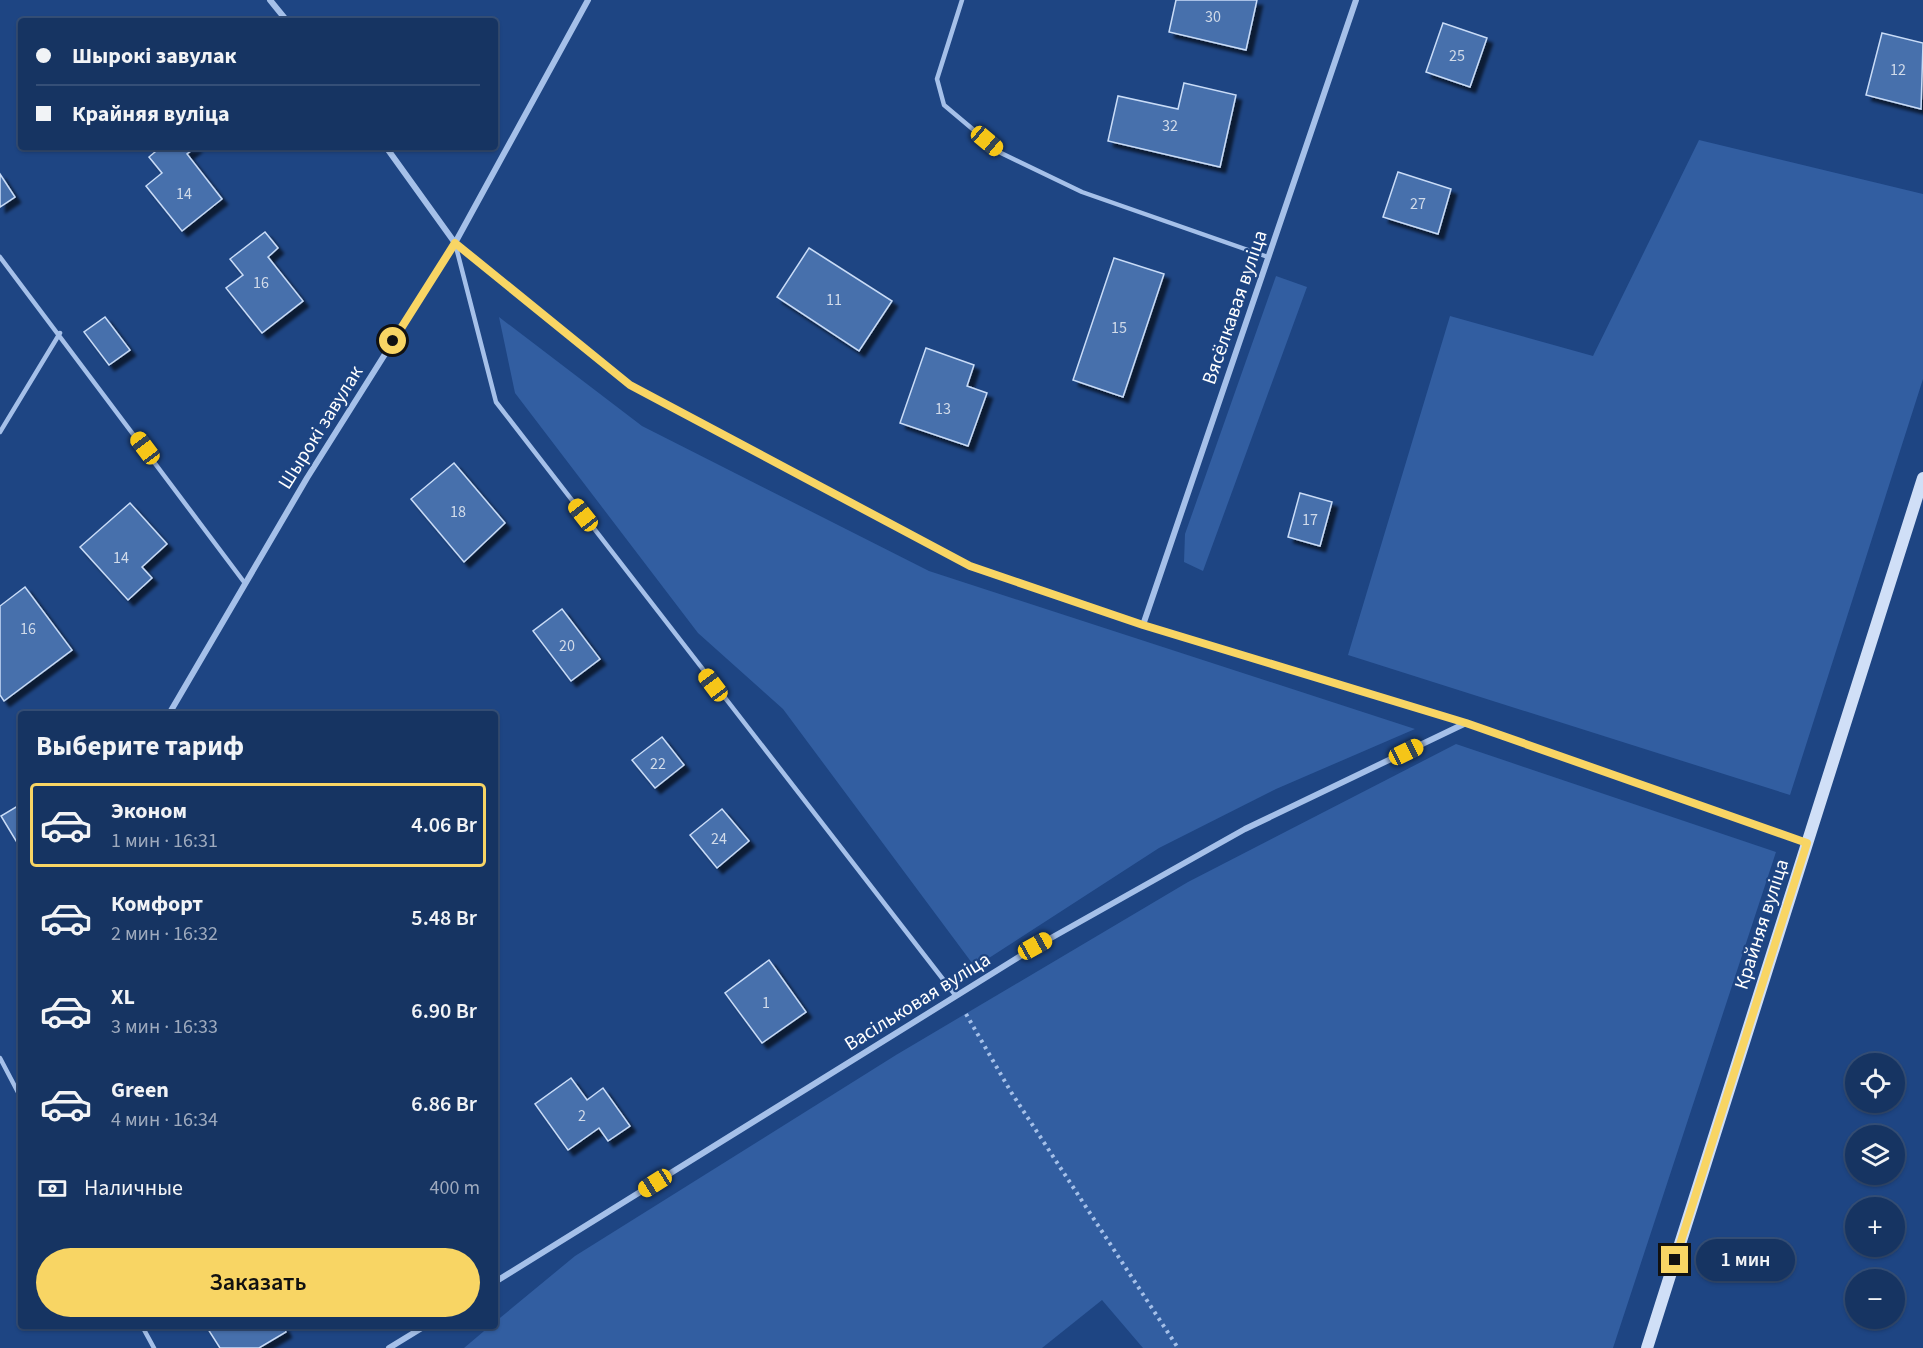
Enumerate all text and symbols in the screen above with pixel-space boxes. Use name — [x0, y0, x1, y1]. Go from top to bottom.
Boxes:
house number: 30 — [1205, 6, 1221, 28]
text: Шырокі завулак — [72, 40, 237, 72]
house number: 25 — [1449, 45, 1465, 67]
house number: 12 — [1890, 59, 1906, 81]
text: Крайняя вуліца — [72, 98, 230, 130]
house number: 32 — [1162, 115, 1178, 137]
car — [967, 123, 1007, 159]
house number: 14 — [176, 183, 192, 205]
house number: 27 — [1410, 193, 1426, 215]
street label: Вясёлкавая вуліца — [1195, 226, 1274, 388]
house number: 16 — [253, 272, 269, 294]
house number: 11 — [826, 289, 842, 311]
house number: 15 — [1111, 317, 1127, 339]
route start — [379, 327, 406, 354]
street label: Шырокі завулак — [272, 360, 370, 495]
house number: 13 — [935, 398, 951, 420]
car — [127, 428, 163, 468]
car — [565, 495, 601, 535]
house number: 18 — [450, 501, 466, 523]
house number: 17 — [1302, 509, 1318, 531]
house number: 14 — [113, 547, 129, 569]
house number: 16 — [20, 618, 36, 640]
house number: 20 — [559, 635, 575, 657]
car — [695, 665, 731, 705]
text: Выберите тариф — [36, 727, 244, 766]
car — [1386, 736, 1426, 768]
house number: 22 — [650, 753, 666, 775]
text: Эконом — [111, 795, 187, 827]
icon: car — [39, 798, 93, 852]
text: 4.06 Br — [411, 809, 477, 841]
text: 1 мин · 16:31 — [111, 827, 218, 855]
house number: 24 — [711, 828, 727, 850]
street label: Крайняя вуліца — [1728, 855, 1796, 993]
text: Комфорт — [111, 888, 203, 920]
icon: car — [39, 891, 93, 945]
text: 5.48 Br — [411, 902, 477, 934]
text: 2 мин · 16:32 — [111, 920, 218, 948]
car — [1015, 929, 1055, 963]
street label: Васільковая вуліца — [839, 946, 996, 1058]
text: XL — [111, 981, 135, 1013]
icon: car — [39, 984, 93, 1038]
house number: 1 — [762, 992, 770, 1014]
text: 6.90 Br — [411, 995, 477, 1027]
text: 3 мин · 16:33 — [111, 1013, 218, 1041]
map controls — [1845, 1053, 1905, 1329]
button: locate — [1845, 1053, 1905, 1113]
text: Green — [111, 1074, 169, 1106]
icon: car — [39, 1077, 93, 1131]
text: 6.86 Br — [411, 1088, 477, 1120]
house number: 2 — [578, 1105, 586, 1127]
text: 4 мин · 16:34 — [111, 1106, 218, 1134]
button: layers — [1845, 1125, 1905, 1185]
car — [635, 1166, 675, 1200]
icon: cash — [36, 1172, 69, 1205]
text: Наличные — [84, 1172, 183, 1204]
text: 400 m — [430, 1174, 480, 1202]
button: + — [1845, 1197, 1905, 1257]
callout: 1 мин — [1696, 1239, 1795, 1281]
route end — [1661, 1246, 1688, 1273]
text: 1 мин — [1720, 1246, 1771, 1274]
button: Заказать — [36, 1248, 480, 1317]
button: − — [1845, 1269, 1905, 1329]

